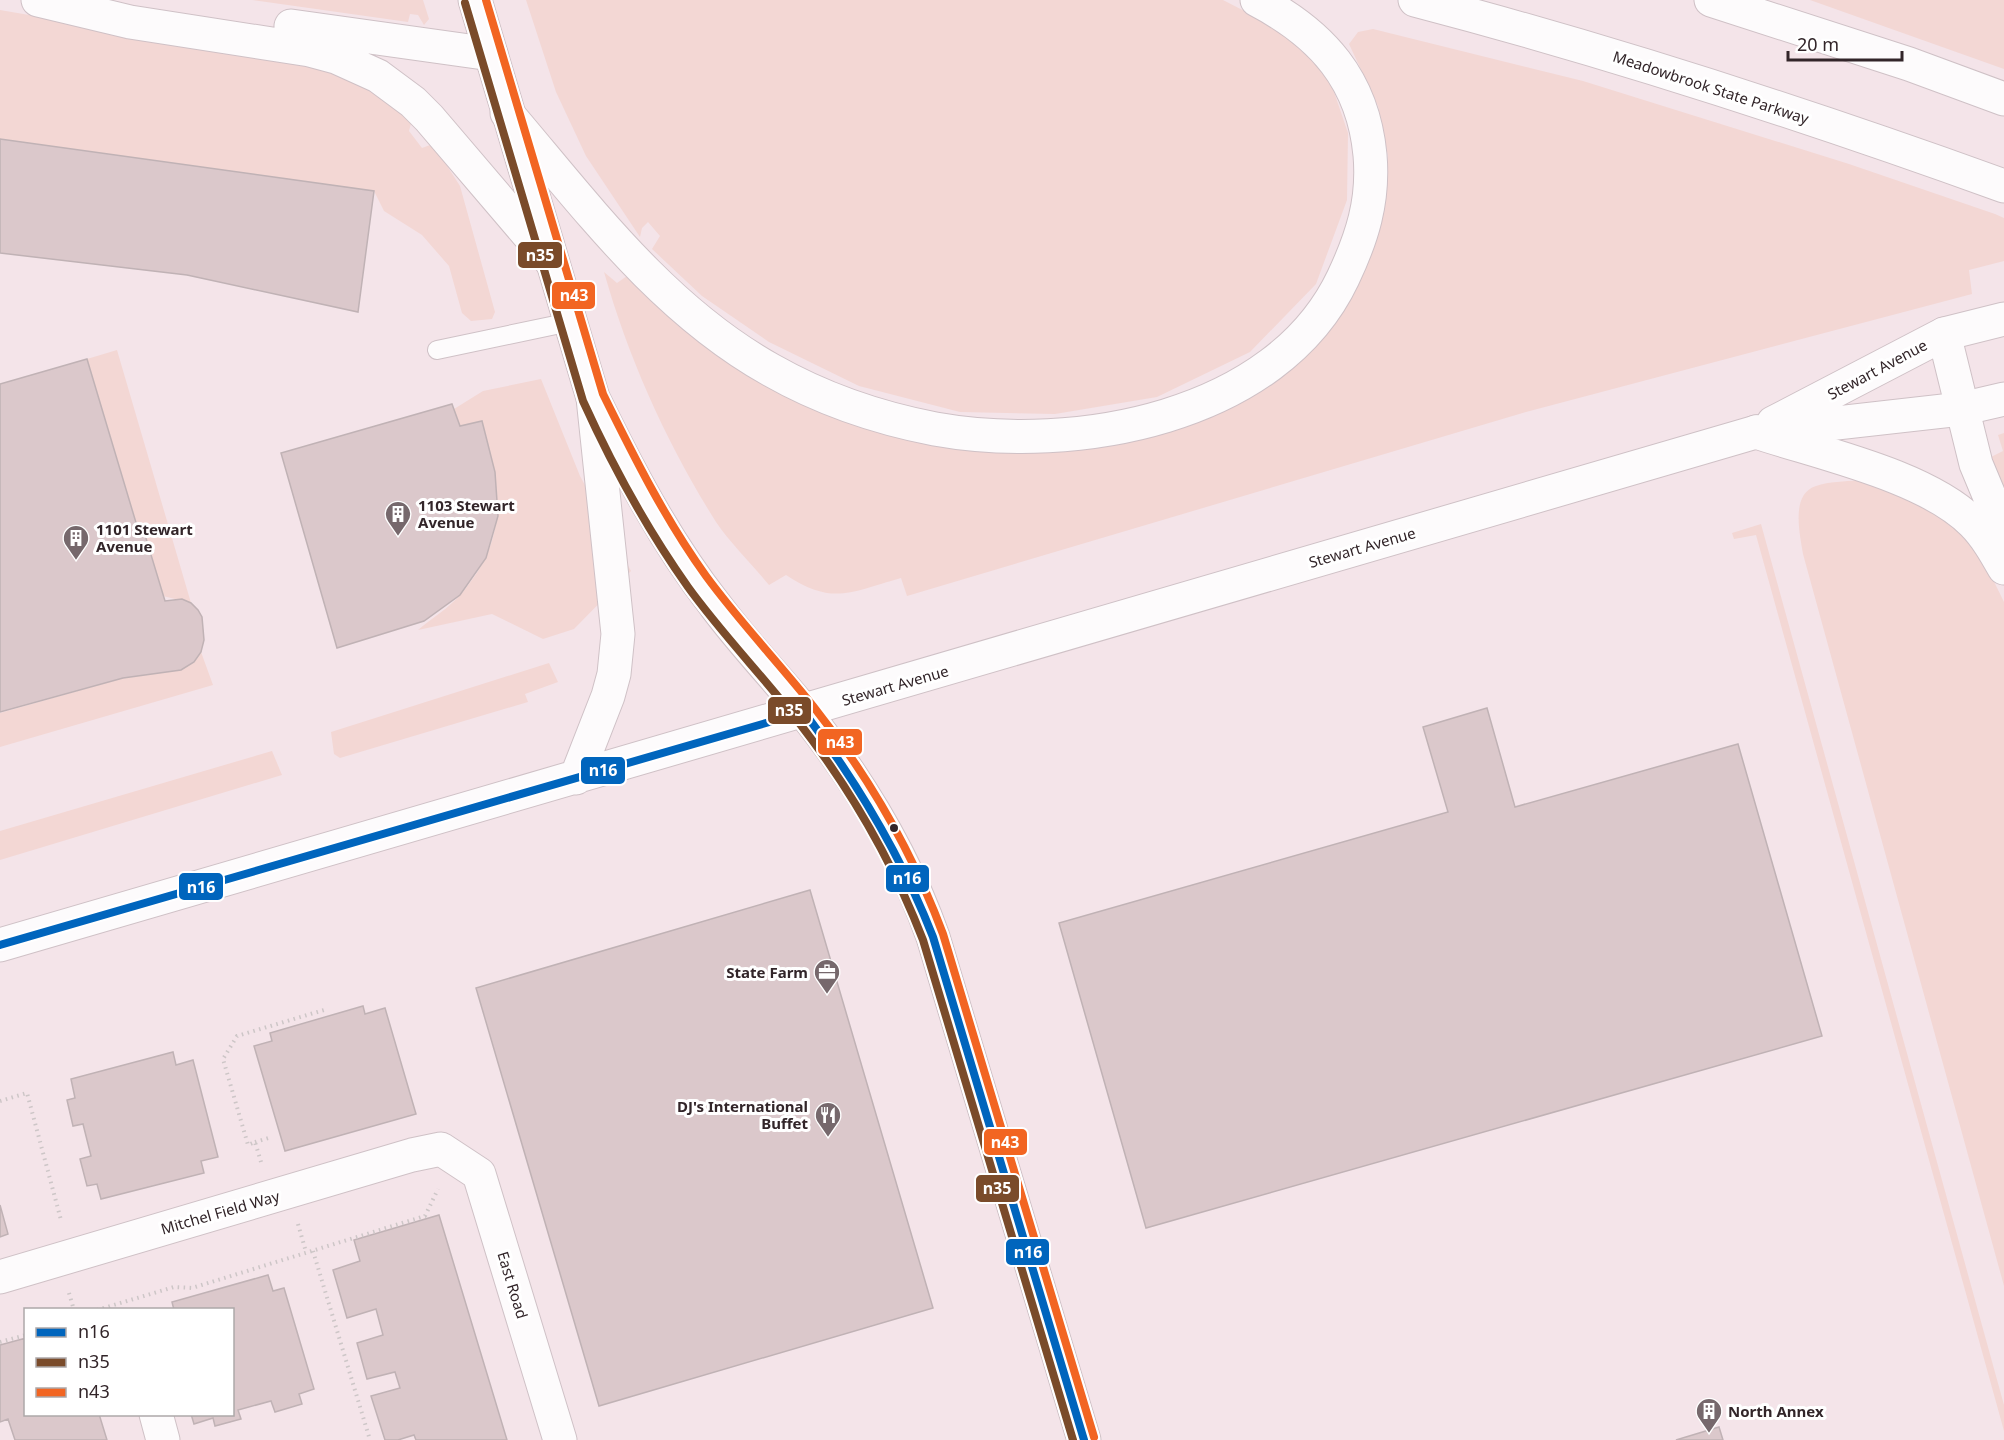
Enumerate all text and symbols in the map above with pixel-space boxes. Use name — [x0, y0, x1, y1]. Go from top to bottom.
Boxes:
scale bar — [1788, 24, 1902, 62]
text: 20 m — [1797, 32, 1839, 56]
street label: Meadowbrook State Parkway — [1611, 46, 1812, 128]
line badge: n35 — [517, 241, 563, 269]
text: n35 — [526, 244, 554, 266]
line badge: n43 — [551, 281, 596, 310]
text: n43 — [560, 284, 588, 306]
street label: Stewart Avenue — [1824, 334, 1930, 404]
place label: 1103 Stewart Avenue — [418, 495, 515, 532]
building icon: 1103 Stewart Avenue — [383, 499, 413, 537]
place label: 1101 Stewart Avenue — [96, 519, 193, 556]
street label: Stewart Avenue — [1306, 522, 1418, 572]
building icon: 1101 Stewart Avenue — [61, 523, 91, 561]
street label: Stewart Avenue — [839, 660, 951, 710]
line badge: n35 — [767, 696, 812, 725]
text: n35 — [775, 699, 803, 721]
line badge: n43 — [817, 728, 863, 756]
text: n43 — [826, 731, 854, 753]
line badge: n16 — [580, 756, 626, 785]
text: n16 — [589, 759, 617, 781]
unlabelled marker — [888, 822, 900, 834]
line badge: n16 — [885, 864, 930, 893]
text: n16 — [893, 867, 921, 889]
line badge: n16 — [178, 872, 224, 901]
text: n16 — [187, 876, 215, 898]
office icon: State Farm — [812, 957, 842, 995]
place label: State Farm — [726, 962, 808, 982]
place label: DJ's International Buffet — [677, 1096, 808, 1133]
restaurant icon: DJ's International Buffet — [813, 1100, 843, 1138]
line badge: n43 — [983, 1128, 1028, 1156]
text: n43 — [991, 1131, 1019, 1153]
line badge: n35 — [975, 1174, 1020, 1203]
text: n35 — [983, 1177, 1011, 1199]
street label: Mitchel Field Way — [158, 1185, 282, 1238]
line badge: n16 — [1005, 1238, 1050, 1266]
text: n16 — [1014, 1241, 1042, 1263]
street label: East Road — [493, 1249, 533, 1321]
legend — [24, 1308, 234, 1416]
text: n16 — [78, 1319, 110, 1343]
text: n35 — [78, 1349, 110, 1373]
text: n43 — [78, 1379, 110, 1403]
building icon: North Annex — [1694, 1396, 1724, 1434]
place label: North Annex — [1728, 1401, 1824, 1421]

